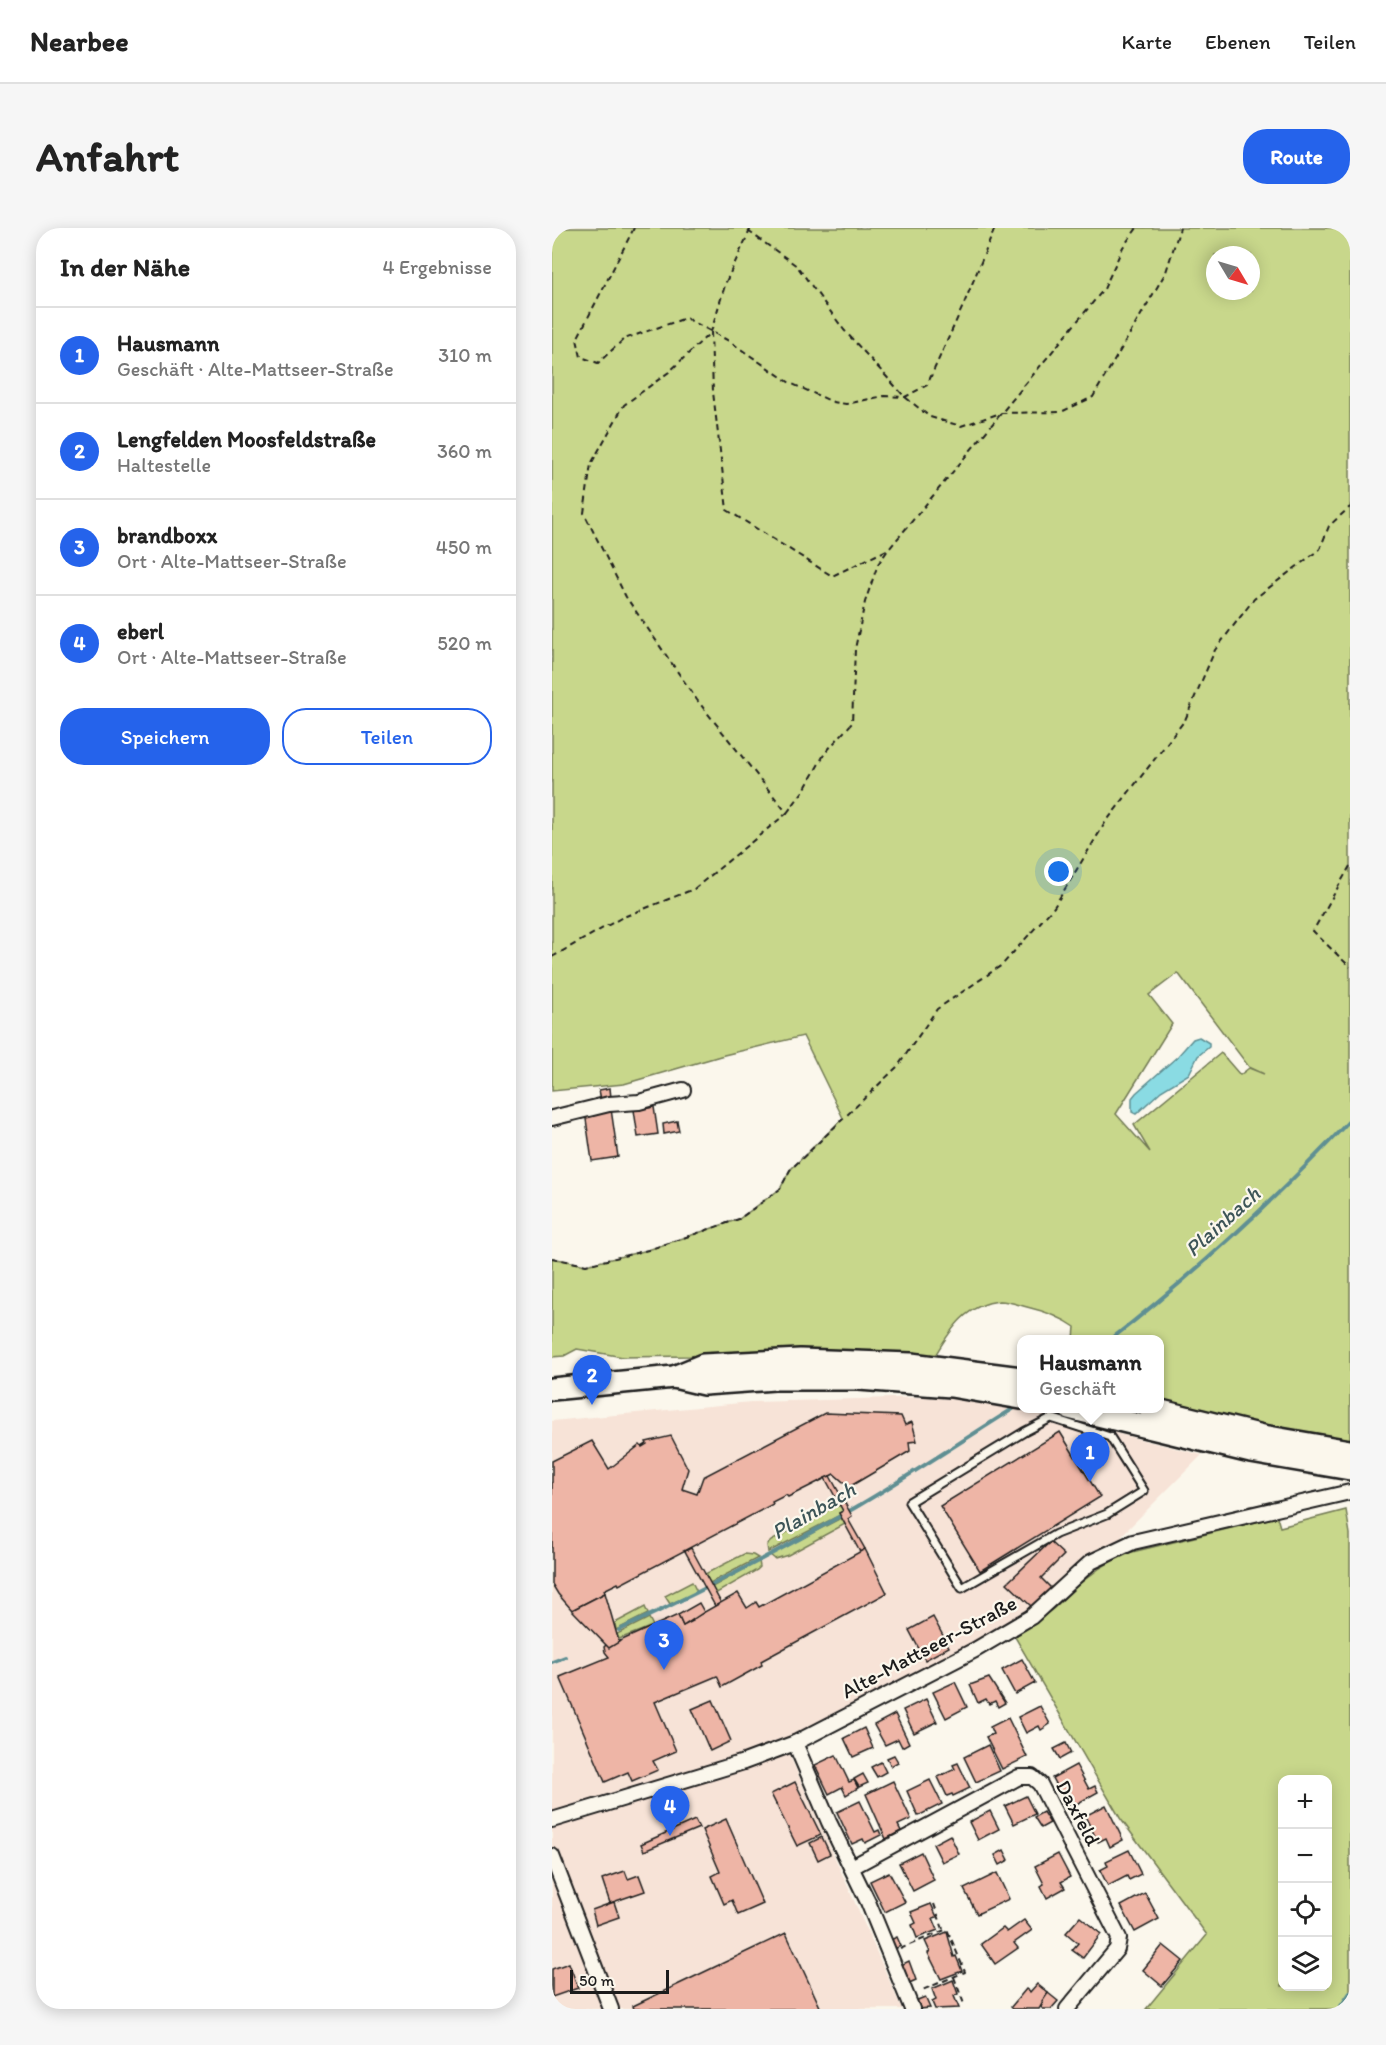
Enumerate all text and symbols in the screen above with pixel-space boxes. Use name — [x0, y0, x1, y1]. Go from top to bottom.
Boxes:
text: Nearbee — [30, 24, 129, 58]
text: Karte — [1122, 29, 1172, 54]
text: Ebenen — [1205, 29, 1271, 54]
text: Teilen — [1304, 29, 1356, 54]
button: Route — [1243, 129, 1350, 184]
text: Anfahrt — [36, 131, 179, 182]
north arrow — [1206, 246, 1260, 300]
text: In der Nähe — [60, 251, 190, 283]
text: 4 Ergebnisse — [382, 255, 492, 279]
text: Hausmann — [117, 330, 220, 357]
text: 1 — [75, 343, 84, 367]
text: 310 m — [438, 343, 492, 367]
text: Geschäft · Alte-Mattseer-Straße — [117, 357, 394, 381]
text: Lengfelden Moosfeldstraße — [117, 426, 376, 453]
text: 2 — [74, 439, 85, 463]
text: 360 m — [437, 439, 492, 463]
text: Haltestelle — [117, 453, 211, 477]
text: brandboxx — [117, 522, 217, 549]
text: 3 — [74, 535, 85, 559]
text: 450 m — [436, 535, 492, 559]
text: Ort · Alte-Mattseer-Straße — [117, 549, 347, 573]
text: eberl — [117, 618, 164, 645]
text: 4 — [73, 631, 86, 655]
text: 520 m — [437, 631, 492, 655]
text: Ort · Alte-Mattseer-Straße — [117, 645, 347, 669]
button: Speichern — [60, 708, 270, 765]
button: Teilen — [282, 708, 492, 765]
your location — [1044, 857, 1073, 886]
water label: Plainbach — [1179, 1180, 1266, 1262]
popup — [1017, 1335, 1164, 1413]
text: Hausmann — [1039, 1349, 1142, 1376]
pin: 2 — [572, 1356, 612, 1405]
text: Geschäft — [1039, 1376, 1116, 1400]
pin: 1 — [1070, 1432, 1110, 1482]
water label: Plainbach — [767, 1475, 861, 1545]
street label: Alte-Mattseer-Straße — [837, 1590, 1021, 1703]
pin: 3 — [644, 1620, 684, 1670]
map controls — [1278, 1775, 1332, 1991]
button: + — [1278, 1775, 1332, 1829]
street label: Daxfeld — [1051, 1776, 1106, 1850]
pin: 4 — [650, 1786, 690, 1836]
button: − — [1278, 1829, 1332, 1883]
button: locate — [1278, 1883, 1332, 1937]
button: layers — [1278, 1937, 1332, 1991]
scale bar — [570, 1967, 669, 1994]
text: 50 m — [579, 1971, 614, 1990]

